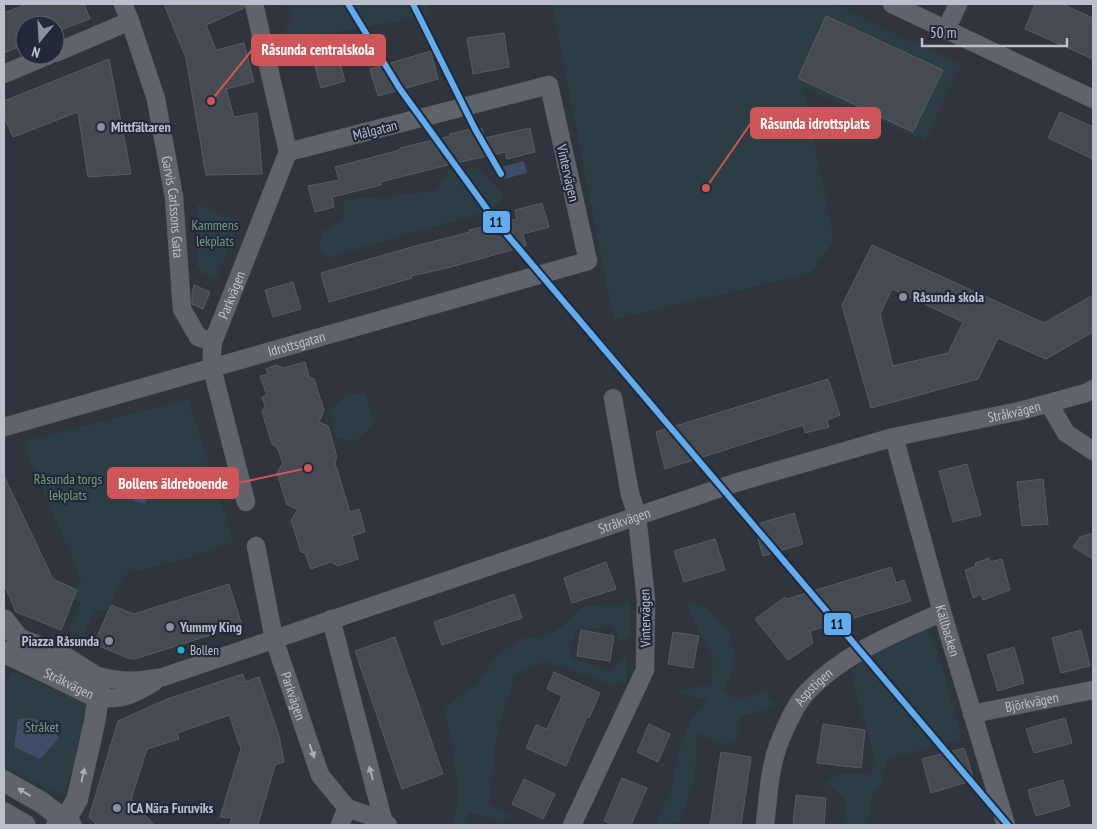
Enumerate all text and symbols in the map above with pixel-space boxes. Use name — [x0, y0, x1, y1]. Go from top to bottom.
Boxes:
north arrow — [15, 15, 65, 65]
scale bar — [922, 15, 1067, 47]
text: 50 m — [930, 23, 956, 42]
callout: Råsunda centralskola — [252, 35, 385, 65]
text: Råsunda centralskola — [262, 40, 374, 59]
text: N — [30, 43, 42, 62]
callout: Råsunda idrottsplats — [751, 108, 880, 138]
text: Råsunda idrottsplats — [760, 114, 870, 133]
street label: Målgatan — [351, 116, 399, 144]
place label: Mittfältaren — [111, 118, 171, 136]
marker: Mittfältaren — [95, 121, 107, 133]
street label: Vintervägen — [552, 142, 583, 203]
street label: Garvis Carlssons Gata — [158, 154, 187, 259]
line badge: 11 — [482, 210, 511, 234]
text: 11 — [489, 213, 503, 231]
park label: Kammens lekplats — [191, 216, 239, 250]
street label: Parkvägen — [214, 268, 249, 321]
place label: Råsunda skola — [913, 288, 984, 306]
marker: Råsunda skola — [897, 291, 909, 303]
street label: Idrottsgatan — [266, 327, 327, 361]
street label: Stråkvägen — [986, 397, 1042, 426]
callout: Bollens äldreboende — [108, 468, 238, 498]
park label: Råsunda torgs lekplats — [34, 470, 102, 504]
text: Bollens äldreboende — [118, 474, 228, 493]
street label: Stråkvägen — [596, 503, 653, 538]
street label: Vintervägen — [635, 589, 655, 648]
street label: Källbacken — [931, 603, 964, 659]
line badge: 11 — [823, 612, 852, 636]
text: 11 — [830, 615, 844, 633]
place label: Yummy King — [179, 618, 242, 636]
marker: Yummy King — [164, 621, 176, 633]
place label: Piazza Råsunda — [22, 632, 99, 650]
marker: Piazza Råsunda — [103, 635, 115, 647]
place label: Bollen — [190, 642, 219, 659]
marker: Bollen — [176, 645, 186, 655]
street label: Stråkvägen — [41, 664, 97, 703]
street label: Aspstigen — [790, 664, 836, 709]
street label: Parkvägen — [277, 670, 310, 723]
street label: Björkvägen — [1004, 688, 1060, 716]
park label: Stråket — [25, 718, 59, 736]
one-way arrow — [308, 744, 316, 759]
one-way arrow — [367, 766, 375, 781]
one-way arrow — [79, 767, 87, 782]
one-way arrow — [17, 787, 30, 796]
place label: ICA Nära Furuviks — [127, 799, 214, 817]
marker: ICA Nära Furuviks — [111, 802, 123, 814]

